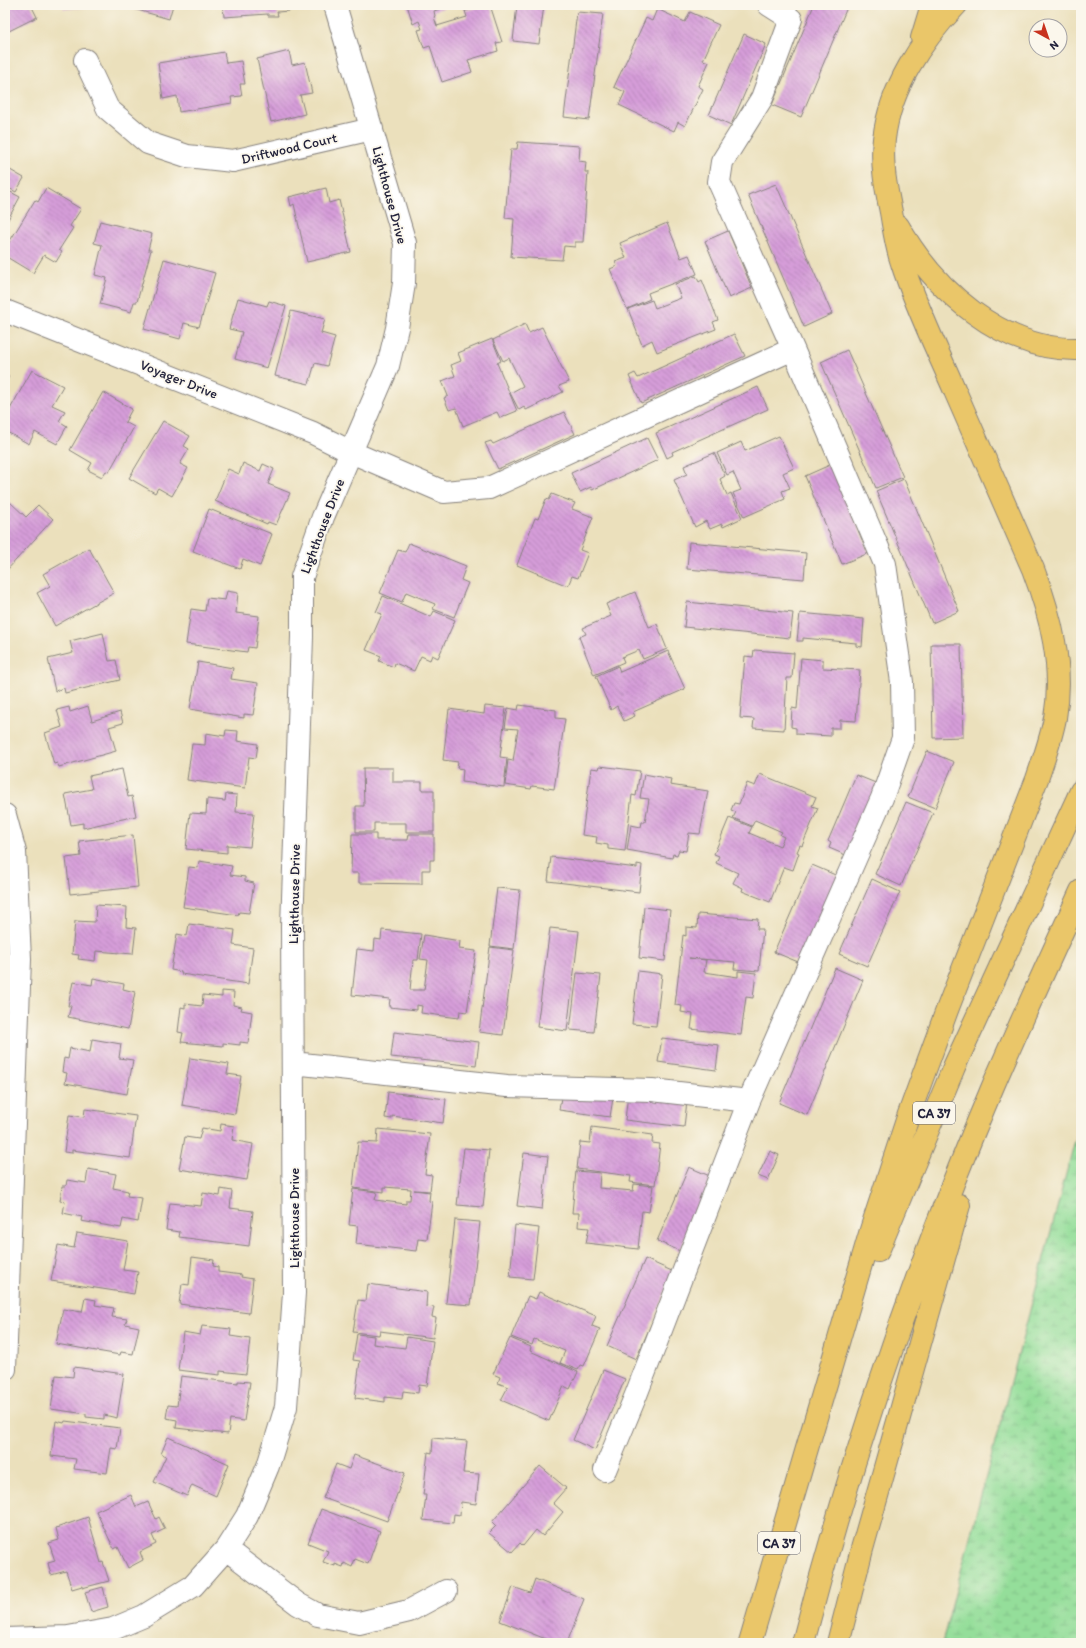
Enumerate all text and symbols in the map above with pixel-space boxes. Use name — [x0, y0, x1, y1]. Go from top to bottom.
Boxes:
north arrow — [1028, 18, 1068, 58]
text: N — [1047, 38, 1061, 53]
street label: Driftwood Court — [240, 129, 339, 168]
street label: Lighthouse Drive — [368, 144, 411, 246]
street label: Voyager Drive — [137, 356, 221, 403]
street label: Lighthouse Drive — [297, 476, 348, 576]
street label: Lighthouse Drive — [285, 843, 304, 944]
road number: CA 37 — [913, 1102, 955, 1124]
street label: Lighthouse Drive — [286, 1168, 303, 1268]
road number: CA 37 — [758, 1532, 800, 1554]

